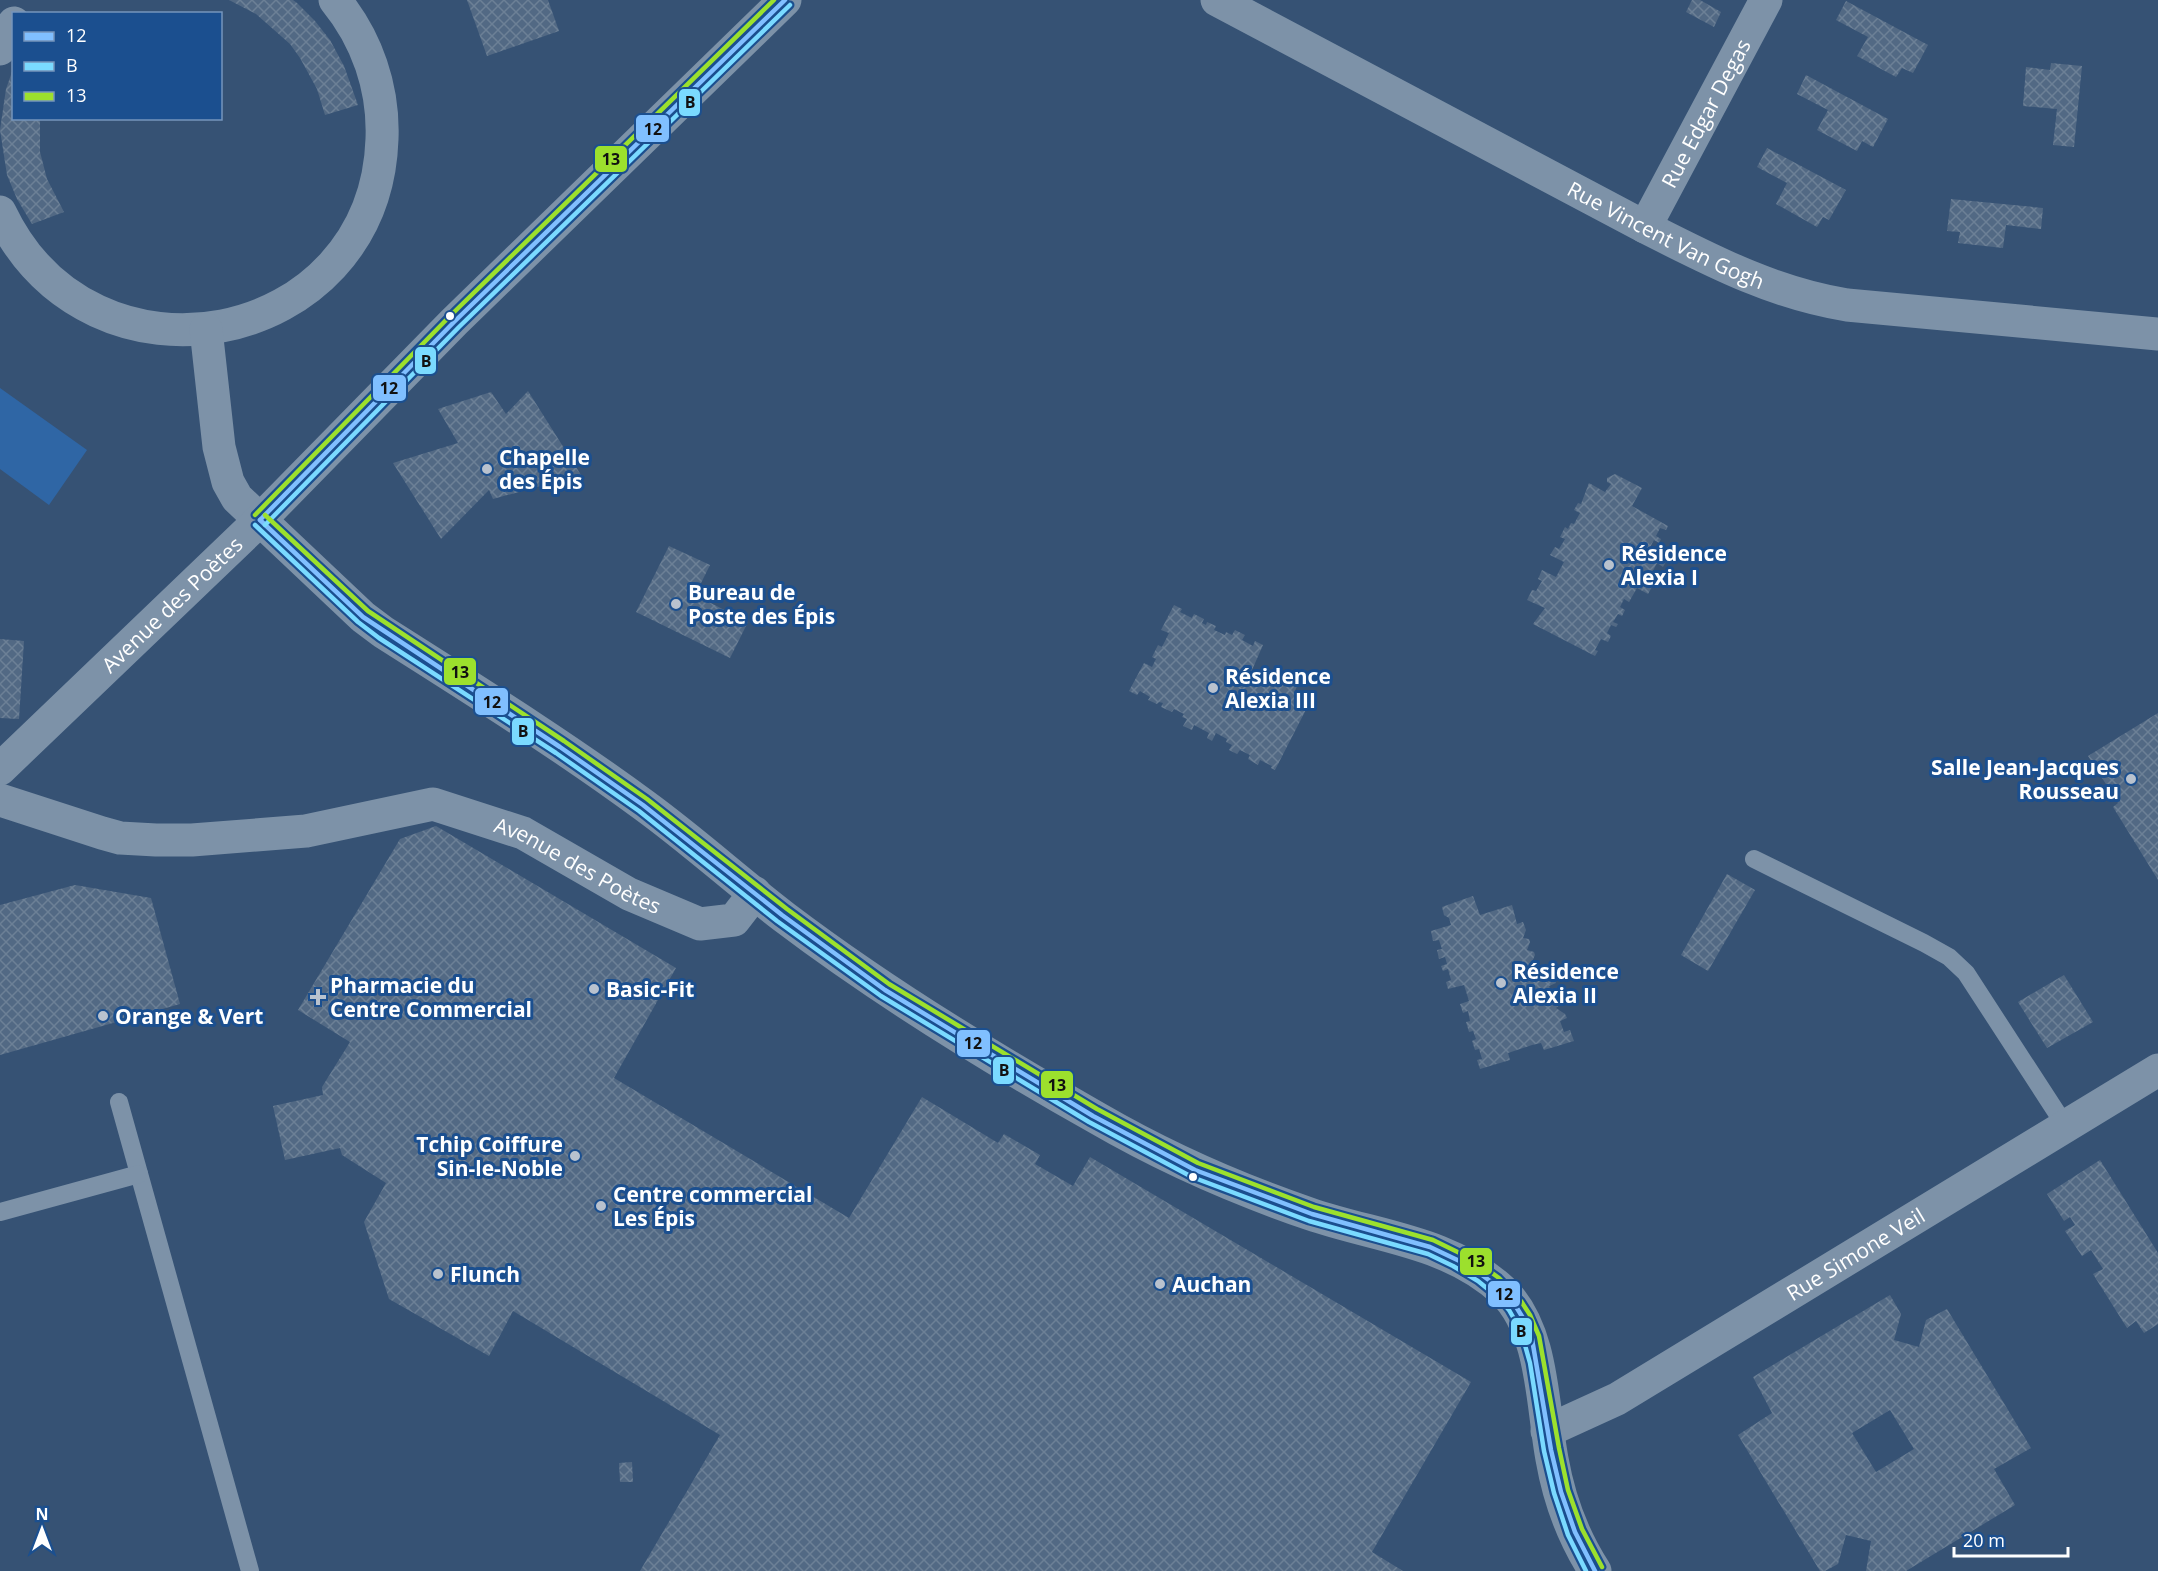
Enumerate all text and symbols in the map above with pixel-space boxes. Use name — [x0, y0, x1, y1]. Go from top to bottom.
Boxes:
legend — [12, 12, 222, 120]
text: 12 — [66, 23, 87, 47]
street label: Rue Edgar Degas — [1655, 34, 1757, 193]
text: B — [66, 53, 78, 77]
text: 13 — [66, 83, 87, 107]
line badge: B — [678, 88, 701, 117]
text: B — [685, 91, 695, 113]
line badge: 12 — [635, 114, 670, 143]
text: 12 — [644, 118, 662, 140]
line badge: 13 — [594, 145, 628, 173]
text: 13 — [602, 148, 620, 170]
street label: Rue Vincent Van Gogh — [1563, 174, 1768, 295]
unlabelled marker — [444, 310, 456, 322]
line badge: B — [414, 346, 437, 375]
text: B — [421, 350, 431, 372]
line badge: 12 — [372, 374, 407, 402]
text: 12 — [380, 377, 398, 399]
place label: Chapelle des Épis — [499, 443, 590, 495]
marker: Chapelle des Épis — [480, 462, 494, 476]
street label: Avenue des Poètes — [95, 530, 248, 679]
place label: Résidence Alexia I — [1621, 539, 1727, 591]
marker: Résidence Alexia I — [1602, 558, 1616, 572]
place label: Bureau de Poste des Épis — [688, 578, 835, 630]
marker: Bureau de Poste des Épis — [669, 597, 683, 611]
line badge: 13 — [443, 657, 477, 686]
text: 13 — [451, 661, 469, 683]
place label: Résidence Alexia III — [1225, 662, 1331, 714]
marker: Résidence Alexia III — [1206, 681, 1220, 695]
line badge: 12 — [474, 687, 509, 716]
text: 12 — [483, 691, 501, 713]
line badge: B — [511, 717, 535, 746]
text: B — [518, 720, 528, 742]
place label: Salle Jean-Jacques Rousseau — [1931, 753, 2119, 805]
marker: Salle Jean-Jacques Rousseau — [2124, 772, 2138, 786]
street label: Avenue des Poètes — [491, 811, 665, 920]
place label: Résidence Alexia II — [1513, 957, 1619, 1009]
place label: Pharmacie du Centre Commercial — [330, 971, 532, 1023]
place label: Basic-Fit — [606, 975, 694, 1003]
marker: Résidence Alexia II — [1494, 976, 1508, 990]
marker: Basic-Fit — [587, 982, 601, 996]
marker: Pharmacie du Centre Commercial — [311, 990, 325, 1004]
place label: Orange & Vert — [115, 1002, 263, 1030]
marker: Orange & Vert — [96, 1009, 110, 1023]
line badge: 12 — [956, 1029, 991, 1058]
text: 12 — [964, 1032, 982, 1054]
line badge: B — [992, 1056, 1015, 1085]
text: B — [999, 1059, 1009, 1081]
line badge: 13 — [1040, 1070, 1074, 1099]
text: 13 — [1048, 1074, 1066, 1096]
place label: Tchip Coiffure Sin-le-Noble — [416, 1130, 563, 1182]
marker: Tchip Coiffure Sin-le-Noble — [568, 1149, 582, 1163]
unlabelled marker — [1187, 1171, 1199, 1183]
place label: Centre commercial Les Épis — [613, 1180, 812, 1232]
marker: Centre commercial Les Épis — [594, 1199, 608, 1213]
street label: Rue Simone Veil — [1781, 1201, 1930, 1307]
line badge: 13 — [1459, 1247, 1493, 1276]
text: 13 — [1467, 1250, 1485, 1272]
place label: Flunch — [450, 1260, 520, 1288]
marker: Flunch — [431, 1267, 445, 1281]
place label: Auchan — [1172, 1270, 1251, 1298]
marker: Auchan — [1153, 1277, 1167, 1291]
line badge: 12 — [1487, 1280, 1521, 1308]
text: 12 — [1495, 1283, 1513, 1305]
line badge: B — [1510, 1317, 1533, 1346]
text: B — [1516, 1320, 1526, 1342]
north arrow — [12, 1499, 72, 1559]
text: N — [35, 1503, 49, 1525]
scale bar — [1954, 1520, 2068, 1558]
text: 20 m — [1963, 1528, 2005, 1552]

